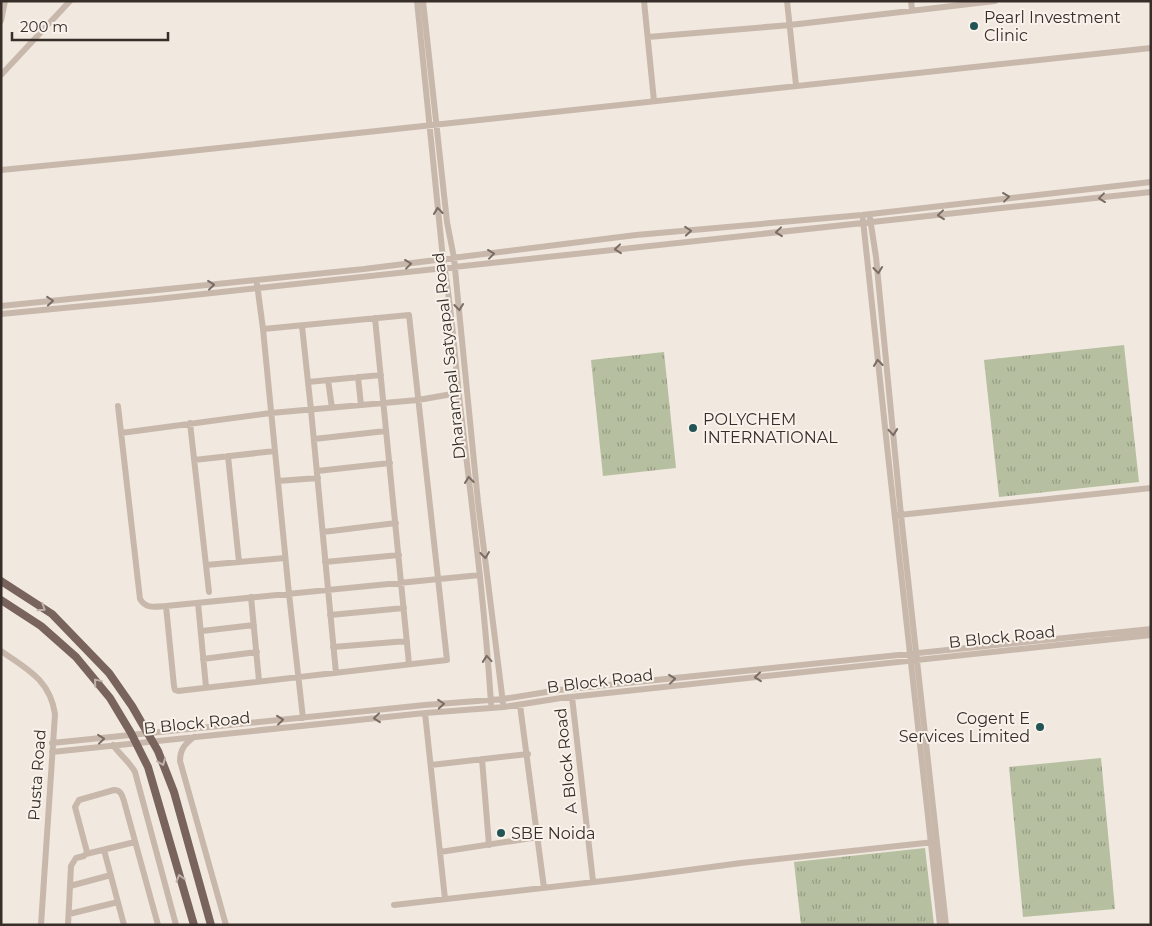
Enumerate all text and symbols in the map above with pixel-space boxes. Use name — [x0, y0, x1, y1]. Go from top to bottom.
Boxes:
place label: Pearl Investment Clinic — [984, 8, 1121, 45]
scale bar — [12, 10, 169, 42]
text: 200 m — [20, 17, 68, 36]
marker: Pearl Investment Clinic — [968, 20, 980, 32]
one-way arrow — [1002, 192, 1010, 203]
one-way arrow — [1098, 192, 1106, 203]
one-way arrow — [433, 206, 444, 214]
one-way arrow — [936, 209, 944, 220]
one-way arrow — [684, 226, 692, 237]
one-way arrow — [775, 226, 783, 237]
one-way arrow — [613, 243, 621, 254]
one-way arrow — [488, 249, 496, 260]
street label: Dharampal Satyapal Road — [429, 252, 469, 460]
one-way arrow — [404, 259, 412, 270]
one-way arrow — [872, 266, 883, 274]
one-way arrow — [208, 280, 216, 291]
one-way arrow — [46, 296, 54, 307]
one-way arrow — [453, 303, 464, 311]
one-way arrow — [873, 359, 884, 367]
place label: POLYCHEM INTERNATIONAL — [703, 410, 838, 447]
marker: POLYCHEM INTERNATIONAL — [687, 422, 699, 434]
one-way arrow — [888, 428, 899, 436]
one-way arrow — [464, 476, 475, 484]
one-way arrow — [479, 552, 490, 560]
one-way arrow — [37, 601, 46, 611]
street label: B Block Road — [948, 622, 1056, 652]
one-way arrow — [482, 655, 493, 663]
street label: B Block Road — [546, 665, 654, 697]
one-way arrow — [754, 671, 762, 682]
one-way arrow — [669, 674, 677, 685]
one-way arrow — [94, 679, 102, 688]
one-way arrow — [438, 699, 446, 710]
street label: A Block Road — [551, 707, 581, 815]
street label: B Block Road — [143, 708, 251, 738]
place label: Cogent E Services Limited — [899, 709, 1030, 746]
one-way arrow — [373, 712, 381, 723]
one-way arrow — [276, 715, 284, 726]
marker: Cogent E Services Limited — [1034, 721, 1046, 733]
street label: Pusta Road — [24, 729, 50, 821]
one-way arrow — [97, 733, 105, 744]
one-way arrow — [156, 757, 166, 765]
place label: SBE Noida — [511, 824, 595, 843]
marker: SBE Noida — [495, 827, 507, 839]
one-way arrow — [176, 874, 186, 882]

